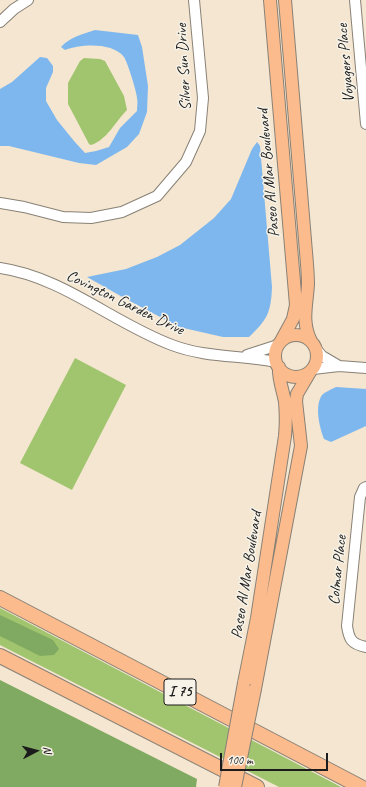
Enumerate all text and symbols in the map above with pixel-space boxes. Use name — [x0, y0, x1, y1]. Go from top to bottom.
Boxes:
street label: Silver Sun Drive — [172, 23, 196, 111]
street label: Voyagers Place — [333, 23, 359, 103]
street label: Paseo Al Mar Boulevard — [254, 108, 284, 238]
street label: Covington Garden Drive — [63, 266, 187, 340]
street label: Paseo Al Mar Boulevard — [227, 510, 267, 640]
street label: Colmar Place — [325, 534, 351, 606]
road number: I 75 — [164, 679, 196, 705]
north arrow — [16, 731, 56, 771]
scale bar — [222, 745, 330, 771]
text: N — [41, 746, 55, 754]
text: 100 m — [227, 752, 253, 768]

